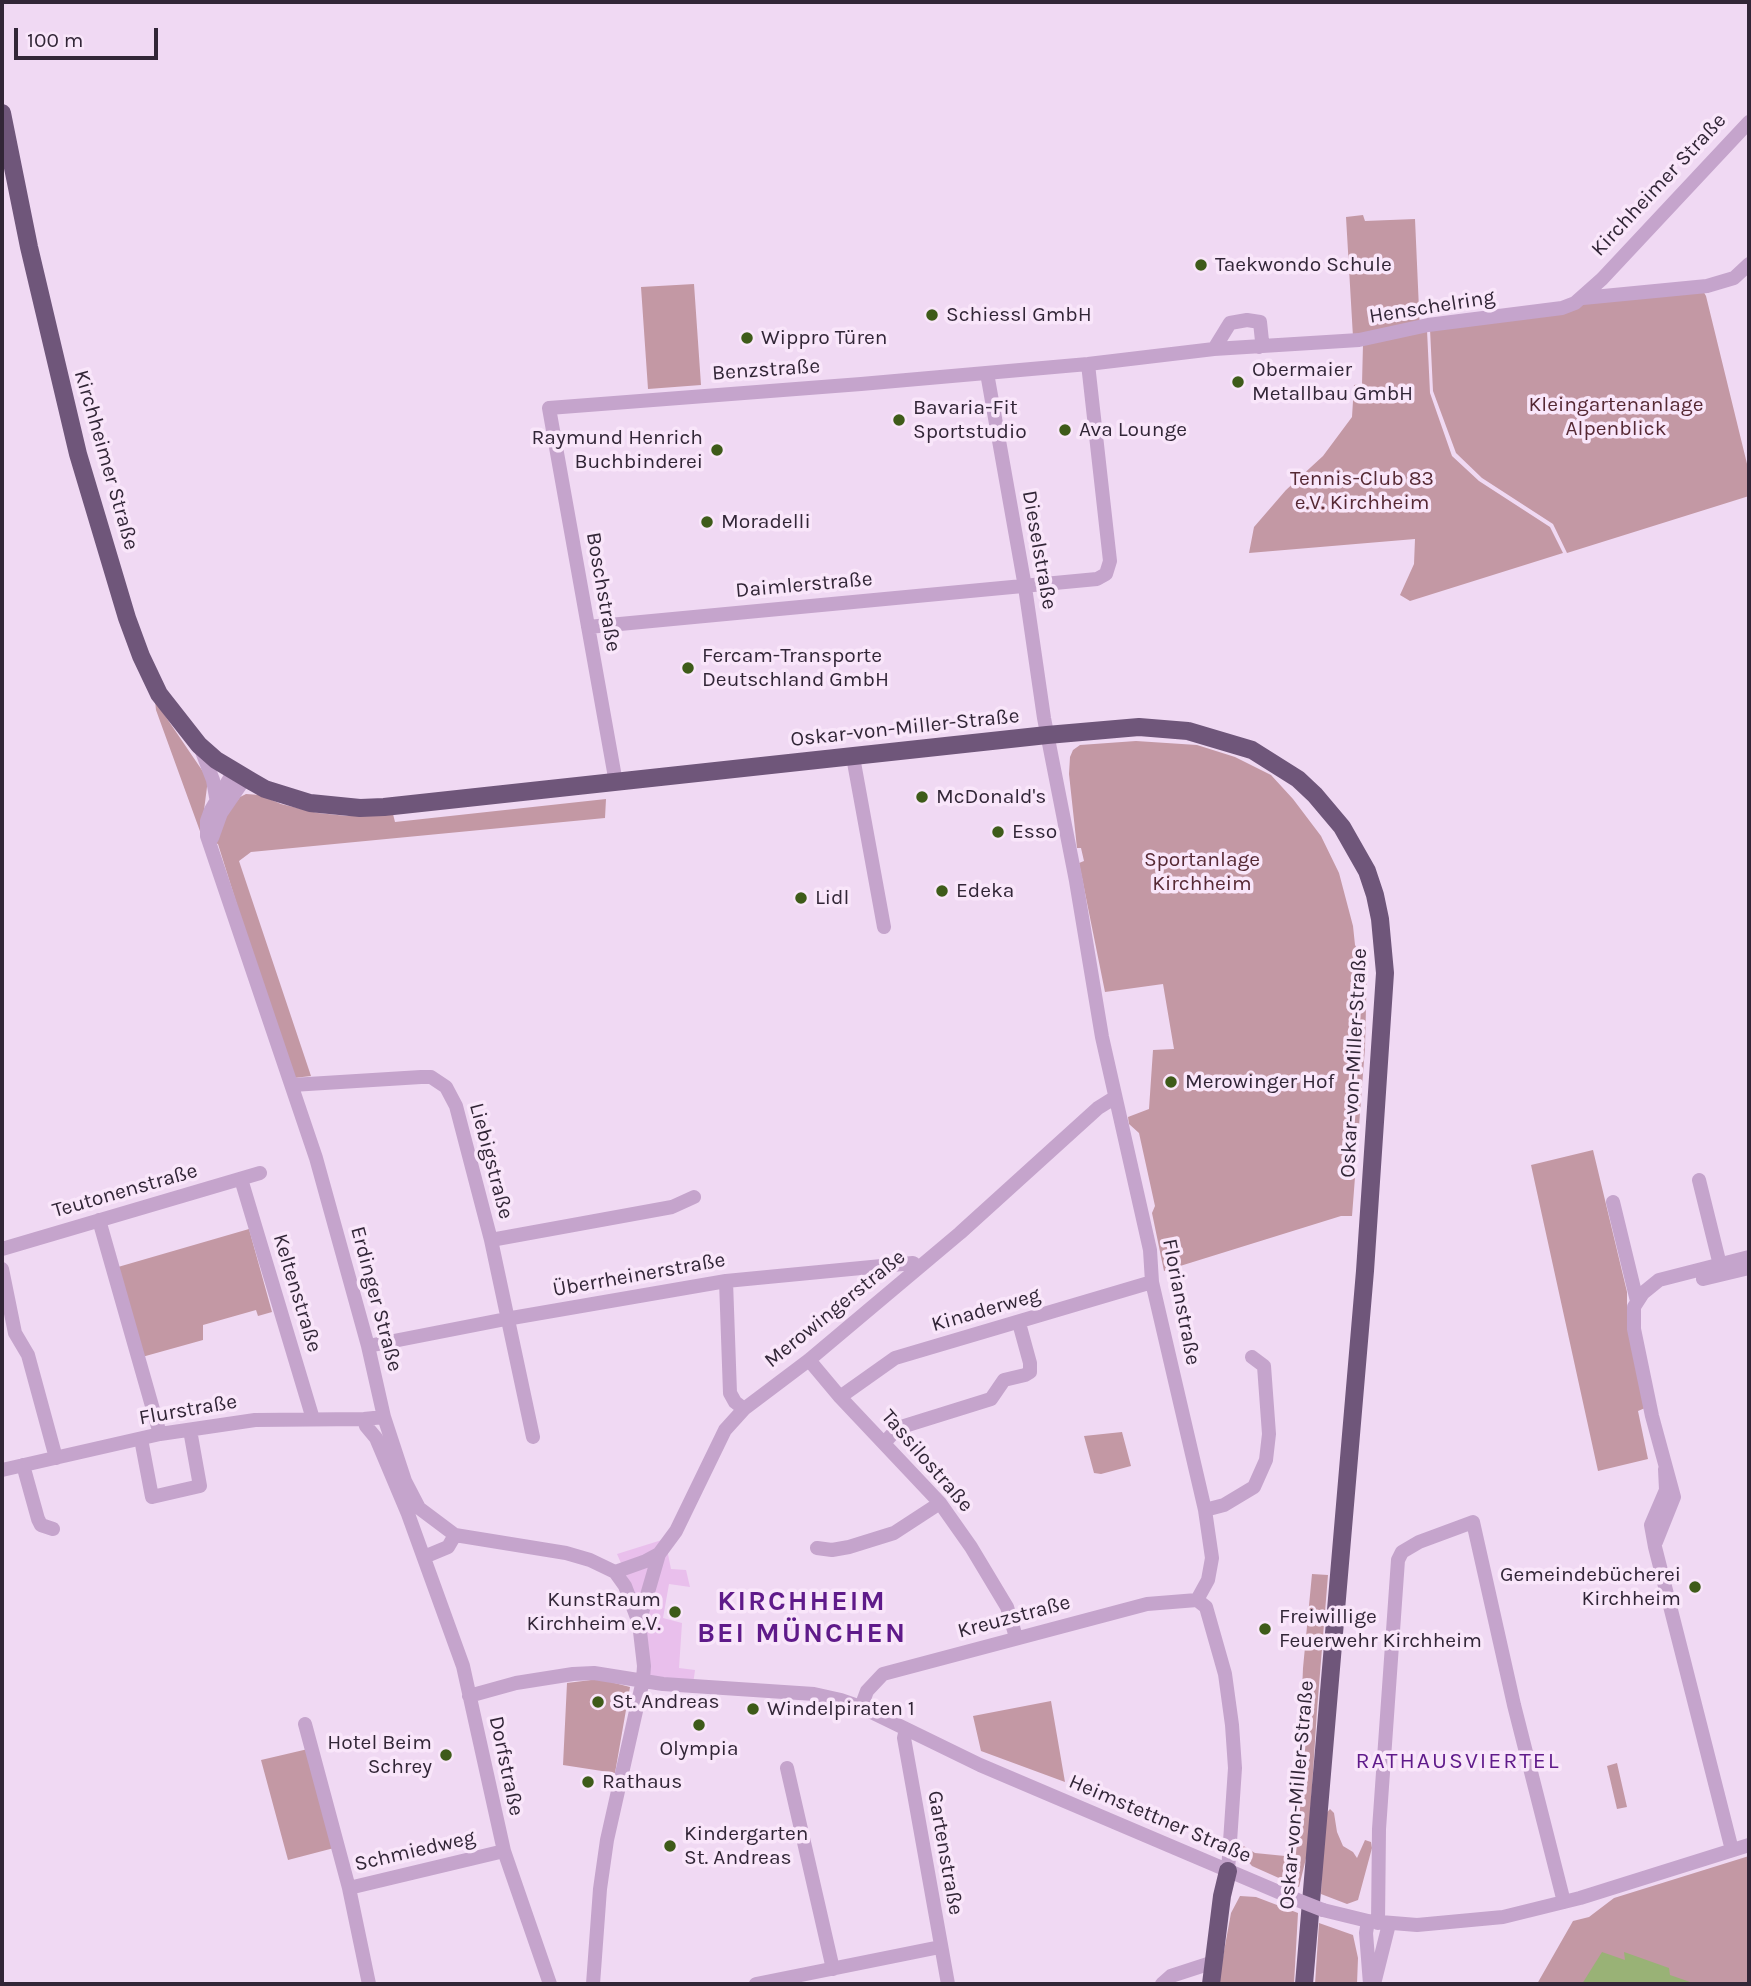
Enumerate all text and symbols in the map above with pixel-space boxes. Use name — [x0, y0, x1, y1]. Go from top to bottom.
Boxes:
scale bar — [18, 14, 161, 58]
text: 100 m — [27, 28, 84, 52]
street label: Kirchheimer Straße — [1586, 108, 1732, 262]
place label: Taekwondo Schule — [1215, 252, 1392, 278]
marker: Taekwondo Schule — [1193, 257, 1209, 273]
street label: Henschelring — [1367, 285, 1497, 329]
place label: Schiessl GmbH — [946, 302, 1092, 328]
marker: Schiessl GmbH — [924, 307, 940, 323]
place label: Wippro Türen — [761, 325, 887, 351]
marker: Wippro Türen — [739, 330, 755, 346]
street label: Benzstraße — [711, 354, 821, 386]
place label: Obermaier Metallbau GmbH — [1252, 357, 1413, 407]
street label: Kirchheimer Straße — [68, 367, 144, 553]
marker: Obermaier Metallbau GmbH — [1230, 374, 1246, 390]
park label: Kleingartenanlage Alpenblick — [1528, 392, 1704, 442]
place label: Bavaria-Fit Sportstudio — [913, 395, 1027, 445]
marker: Bavaria-Fit Sportstudio — [891, 412, 907, 428]
place label: Ava Lounge — [1079, 417, 1187, 443]
marker: Ava Lounge — [1057, 422, 1073, 438]
place label: Raymund Henrich Buchbinderei — [531, 425, 703, 475]
marker: Raymund Henrich Buchbinderei — [709, 442, 725, 458]
park label: Tennis-Club 83 e.V. Kirchheim — [1290, 466, 1434, 516]
street label: Dieselstraße — [1016, 489, 1062, 611]
place label: Moradelli — [721, 509, 811, 535]
marker: Moradelli — [699, 514, 715, 530]
street label: Boschstraße — [580, 530, 626, 654]
street label: Daimlerstraße — [734, 566, 874, 604]
place label: Fercam-Transporte Deutschland GmbH — [702, 643, 889, 693]
marker: Fercam-Transporte Deutschland GmbH — [680, 660, 696, 676]
street label: Oskar-von-Miller-Straße — [789, 703, 1021, 753]
place label: McDonald's — [936, 784, 1046, 810]
marker: McDonald's — [914, 789, 930, 805]
place label: Esso — [1012, 819, 1057, 845]
marker: Esso — [990, 824, 1006, 840]
park label: Sportanlage Kirchheim — [1144, 847, 1260, 897]
place label: Edeka — [956, 878, 1014, 904]
marker: Edeka — [934, 883, 950, 899]
place label: Lidl — [815, 885, 849, 911]
marker: Lidl — [793, 890, 809, 906]
street label: Oskar-von-Miller-Straße — [1335, 948, 1373, 1178]
place label: Merowinger Hof — [1185, 1069, 1335, 1095]
marker: Merowinger Hof — [1163, 1074, 1179, 1090]
street label: Liebigstraße — [463, 1100, 519, 1222]
street label: Teutonenstraße — [50, 1158, 200, 1224]
street label: Erdinger Straße — [344, 1224, 408, 1374]
street label: Keltenstraße — [267, 1231, 327, 1355]
street label: Florianstraße — [1156, 1237, 1206, 1367]
street label: Merowingerstraße — [760, 1245, 910, 1373]
street label: Überrheinerstraße — [551, 1247, 727, 1303]
street label: Kinaderweg — [929, 1282, 1043, 1338]
street label: Flurstraße — [137, 1389, 239, 1431]
street label: Tassilostraße — [876, 1405, 978, 1517]
place label: Gemeindebücherei Kirchheim — [1500, 1562, 1681, 1612]
marker: Gemeindebücherei Kirchheim — [1687, 1579, 1703, 1595]
district label: KIRCHHEIM BEI MÜNCHEN — [698, 1585, 906, 1651]
place label: KunstRaum Kirchheim e.V. — [526, 1587, 661, 1637]
street label: Kreuzstraße — [955, 1590, 1073, 1644]
marker: KunstRaum Kirchheim e.V. — [667, 1604, 683, 1620]
place label: Freiwillige Feuerwehr Kirchheim — [1279, 1604, 1482, 1654]
marker: Freiwillige Feuerwehr Kirchheim — [1257, 1621, 1273, 1637]
street label: Oskar-von-Miller-Straße — [1274, 1679, 1320, 1911]
place label: St. Andreas — [612, 1689, 719, 1715]
marker: St. Andreas — [590, 1694, 606, 1710]
place label: Windelpiraten 1 — [767, 1696, 915, 1722]
marker: Windelpiraten 1 — [745, 1701, 761, 1717]
street label: Dorfstraße — [483, 1714, 529, 1818]
marker: Olympia — [691, 1717, 707, 1733]
place label: Hotel Beim Schrey — [327, 1730, 432, 1780]
place label: Olympia — [660, 1736, 738, 1762]
marker: Hotel Beim Schrey — [438, 1747, 454, 1763]
district label: RATHAUSVIERTEL — [1357, 1747, 1559, 1775]
place label: Rathaus — [602, 1769, 682, 1795]
street label: Heimstettner Straße — [1065, 1769, 1255, 1869]
marker: Rathaus — [580, 1774, 596, 1790]
street label: Gartenstraße — [922, 1789, 968, 1917]
place label: Kindergarten St. Andreas — [684, 1821, 809, 1871]
street label: Schmiedweg — [352, 1825, 478, 1877]
marker: Kindergarten St. Andreas — [662, 1838, 678, 1854]

